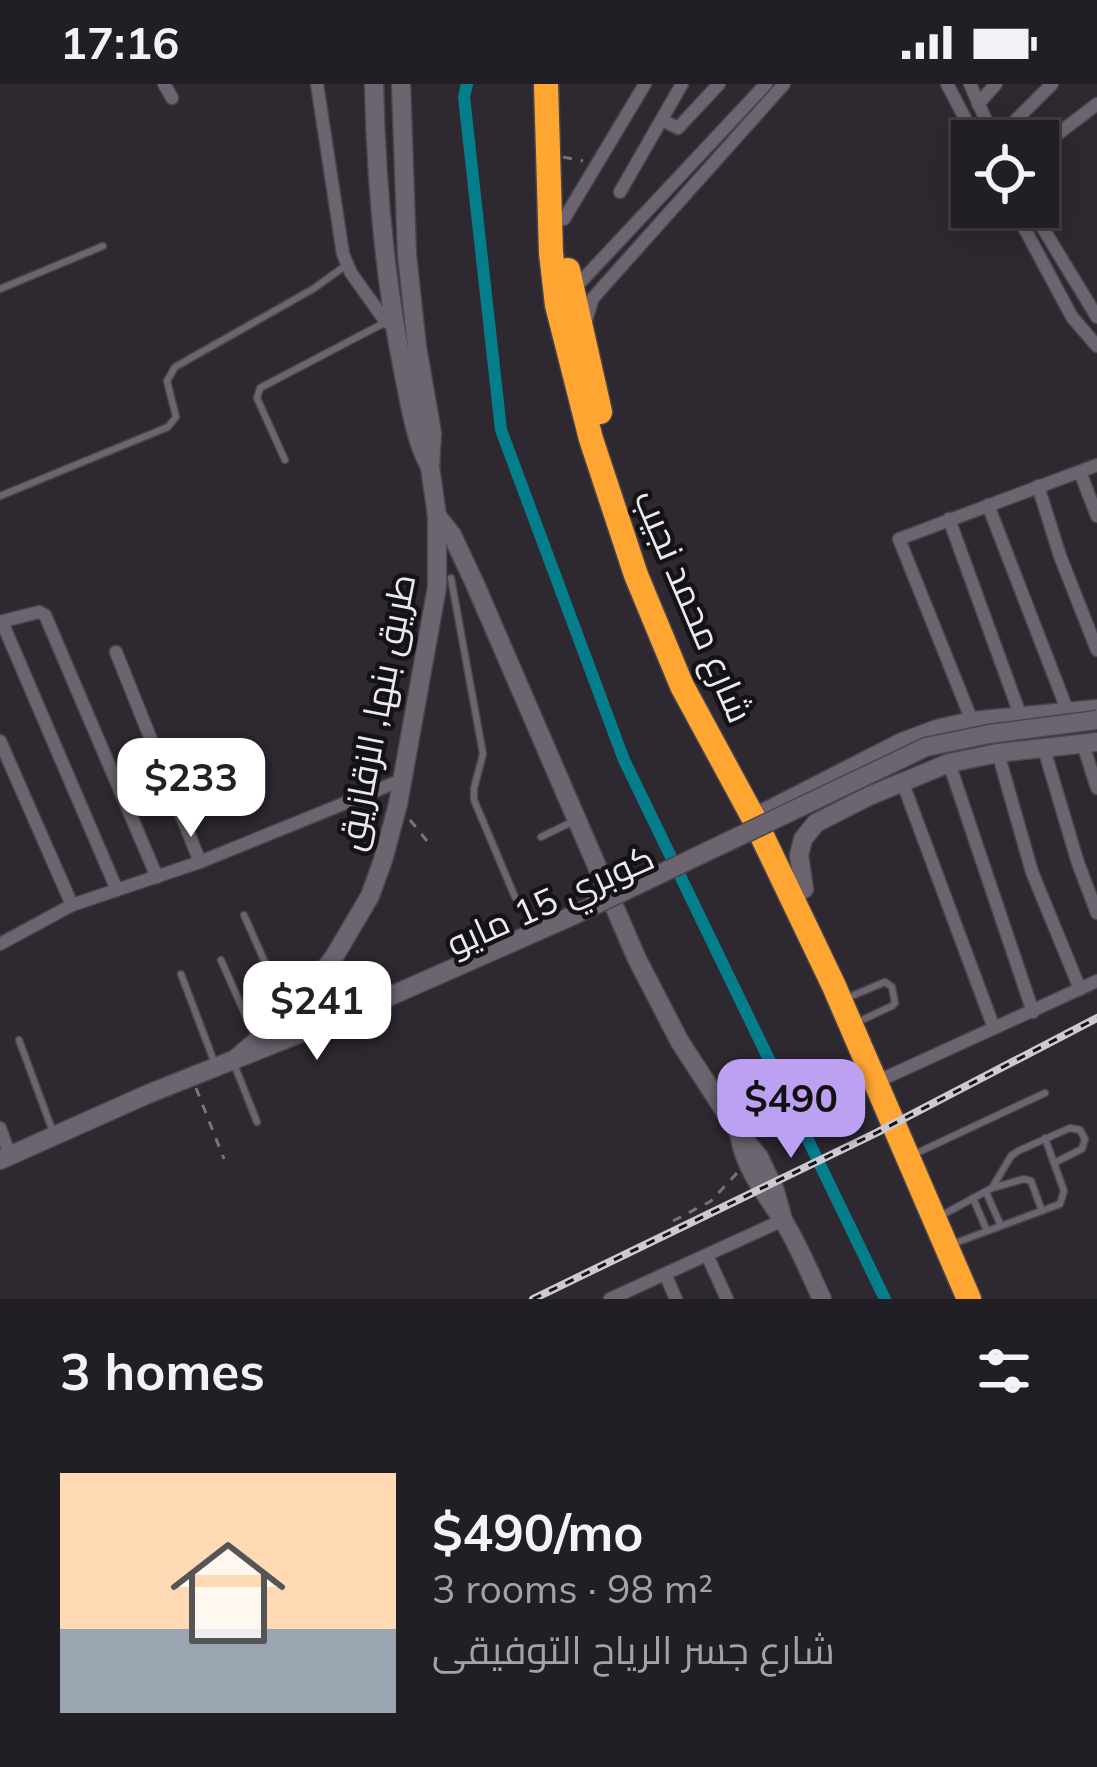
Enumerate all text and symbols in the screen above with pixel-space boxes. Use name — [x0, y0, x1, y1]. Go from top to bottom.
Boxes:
text: 17:16 — [60, 14, 179, 70]
map controls — [951, 120, 1059, 228]
button: locate — [951, 120, 1059, 228]
street label: شارع محمد نجيب — [622, 483, 764, 730]
street label: طريق بنها, الزقازيق — [327, 570, 425, 854]
pin: $233 — [120, 738, 262, 840]
text: $233 — [144, 752, 238, 801]
street label: كوبري 15 مايو — [439, 834, 663, 971]
pin: $241 — [246, 961, 388, 1063]
text: $241 — [270, 975, 364, 1024]
pin: $490 — [720, 1059, 862, 1161]
text: $490 — [744, 1073, 838, 1122]
icon: filters — [971, 1338, 1037, 1404]
text: 3 homes — [60, 1339, 265, 1403]
text: $490/mo — [432, 1500, 644, 1564]
icon: home — [156, 1521, 300, 1665]
text: 3 rooms · 98 m² — [432, 1564, 713, 1613]
text: شارع جسر الرياح التوفيقى — [432, 1625, 835, 1674]

